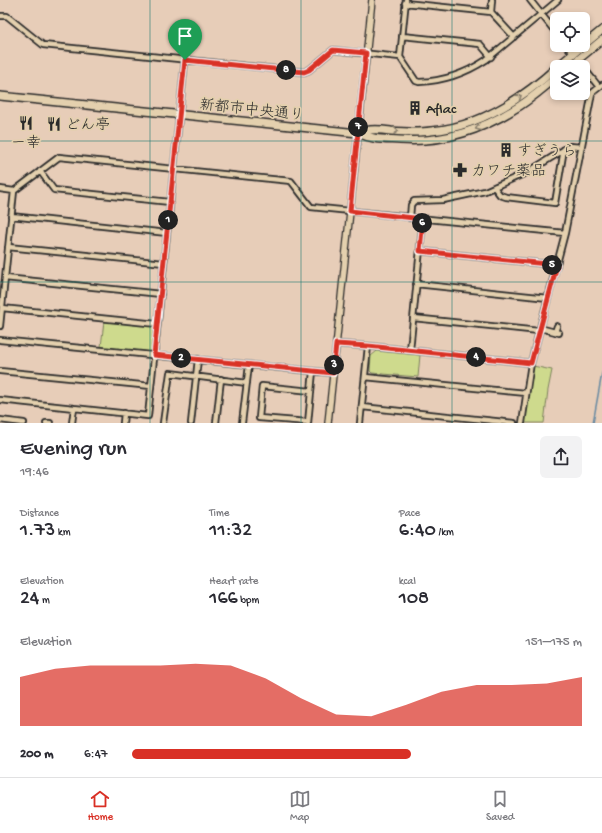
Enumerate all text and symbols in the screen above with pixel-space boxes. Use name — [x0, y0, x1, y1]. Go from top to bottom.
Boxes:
map controls — [550, 12, 590, 100]
button: locate — [550, 12, 590, 52]
pin — [168, 19, 202, 60]
icon: arrive — [174, 25, 196, 47]
pin: 8 — [276, 60, 296, 80]
button: layers — [550, 60, 590, 100]
text: 8 — [283, 64, 289, 76]
one-way arrow — [514, 95, 521, 102]
street label: 新都市中央通り — [199, 96, 305, 125]
building icon: Aflac — [407, 100, 423, 116]
place label: Aflac — [426, 101, 457, 119]
restaurant icon: ー幸 — [18, 115, 34, 131]
restaurant icon: どん亭 — [46, 116, 62, 132]
place label: どん亭 — [65, 116, 110, 135]
pin: 7 — [348, 117, 368, 137]
text: 7 — [355, 121, 361, 133]
one-way arrow — [474, 123, 482, 131]
one-way arrow — [393, 127, 399, 136]
place label: ー幸 — [11, 134, 41, 153]
building icon: すぎうら — [498, 142, 514, 158]
place label: すぎうら — [517, 143, 577, 161]
pharmacy icon: カワチ薬品 — [452, 162, 468, 178]
place label: カワチ薬品 — [471, 162, 546, 181]
pin: 1 — [158, 210, 178, 230]
pin: 6 — [412, 213, 432, 233]
text: 1 — [166, 214, 170, 226]
text: 6 — [419, 217, 425, 229]
pin: 5 — [542, 255, 562, 275]
text: 5 — [549, 259, 555, 271]
pin: 4 — [466, 347, 486, 367]
pin: 2 — [171, 348, 191, 368]
text: 4 — [473, 351, 479, 363]
text: 2 — [178, 352, 184, 364]
pin: 3 — [324, 355, 344, 375]
text: 3 — [331, 359, 337, 371]
button: share — [540, 436, 582, 478]
text: Evening run — [20, 437, 127, 463]
text: 19:46 — [20, 465, 49, 480]
text: Distance — [20, 508, 59, 520]
text: Time — [209, 508, 229, 520]
text: Pace — [399, 508, 420, 520]
text: 1.73 — [20, 520, 55, 543]
text: 11:32 — [209, 520, 252, 543]
text: 6:40 — [399, 520, 436, 543]
text: km — [55, 527, 70, 539]
text: /km — [436, 527, 454, 539]
text: Elevation — [20, 576, 64, 588]
text: Heart rate — [209, 576, 259, 588]
text: kcal — [399, 576, 416, 588]
text: 24 — [20, 588, 39, 611]
text: 166 — [209, 588, 238, 611]
text: 108 — [399, 588, 429, 611]
text: m — [39, 595, 50, 607]
text: bpm — [238, 595, 259, 607]
text: Elevation — [20, 635, 72, 650]
text: 151–175 m — [526, 635, 582, 650]
text: 200 m — [20, 747, 53, 762]
text: 6:47 — [84, 747, 108, 762]
tab: Home — [88, 788, 113, 824]
tab: Map — [289, 788, 311, 824]
tab: Saved — [486, 788, 514, 824]

